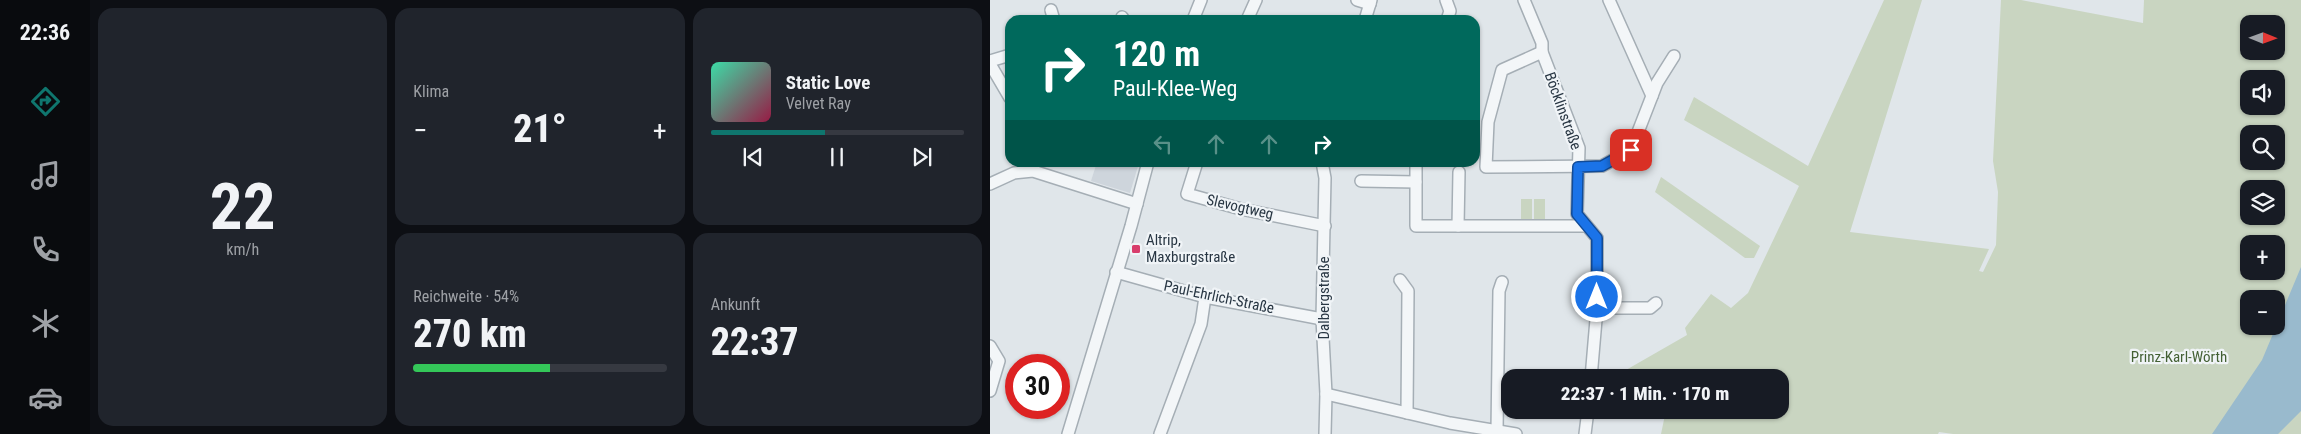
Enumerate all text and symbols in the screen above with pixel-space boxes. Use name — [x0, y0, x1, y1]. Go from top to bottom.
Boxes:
north arrow — [2240, 15, 2285, 60]
map controls — [2240, 15, 2285, 335]
text: 22:36 — [20, 20, 70, 45]
text: 120 m — [1113, 34, 1200, 75]
icon: right — [1030, 35, 1095, 100]
street label: Böcklinstraße — [1541, 70, 1585, 152]
button: sound — [2240, 70, 2285, 115]
text: Static Love — [786, 71, 870, 94]
text: Paul-Klee-Weg — [1113, 76, 1237, 101]
text: Klima — [413, 82, 449, 101]
icon: directions — [28, 84, 63, 119]
text: Velvet Ray — [786, 94, 851, 113]
text: 21° — [513, 107, 567, 151]
text: − — [413, 114, 427, 147]
text: + — [653, 114, 667, 147]
button: search — [2240, 125, 2285, 170]
pin — [1610, 129, 1652, 171]
icon: left — [1149, 130, 1177, 158]
icon: ahead — [1202, 130, 1230, 158]
icon: ahead — [1255, 130, 1283, 158]
icon: right — [1308, 130, 1336, 158]
icon: arrive — [1617, 136, 1645, 164]
icon: previous — [739, 143, 767, 171]
icon: pause — [823, 143, 851, 171]
icon: next — [908, 143, 936, 171]
icon: music — [28, 158, 63, 193]
text: 22 — [210, 169, 276, 245]
button: layers — [2240, 180, 2285, 225]
street label: Slevogtweg — [1205, 191, 1275, 223]
place label: Altrip, Maxburgstraße — [1146, 231, 1235, 266]
icon: phone — [28, 232, 63, 267]
button: + — [2240, 235, 2285, 280]
text: km/h — [226, 240, 259, 259]
marker: Altrip, Maxburgstraße — [1130, 243, 1142, 255]
street label: Dalbergstraße — [1315, 256, 1333, 340]
position arrow — [1570, 270, 1622, 322]
street label: Paul-Ehrlich-Straße — [1162, 277, 1276, 317]
text: Reichweite · 54% — [413, 287, 519, 306]
button: − — [2240, 290, 2285, 335]
text: Ankunft — [711, 295, 760, 314]
icon: climate — [28, 306, 63, 341]
text: 270 km — [413, 312, 527, 356]
text: 22:37 — [711, 320, 799, 364]
park label: Prinz-Karl-Wörth — [2131, 348, 2227, 366]
speed limit sign: 30 — [1005, 354, 1070, 419]
icon: car — [28, 380, 63, 415]
text: 22:37 · 1 Min. · 170 m — [1561, 382, 1729, 405]

